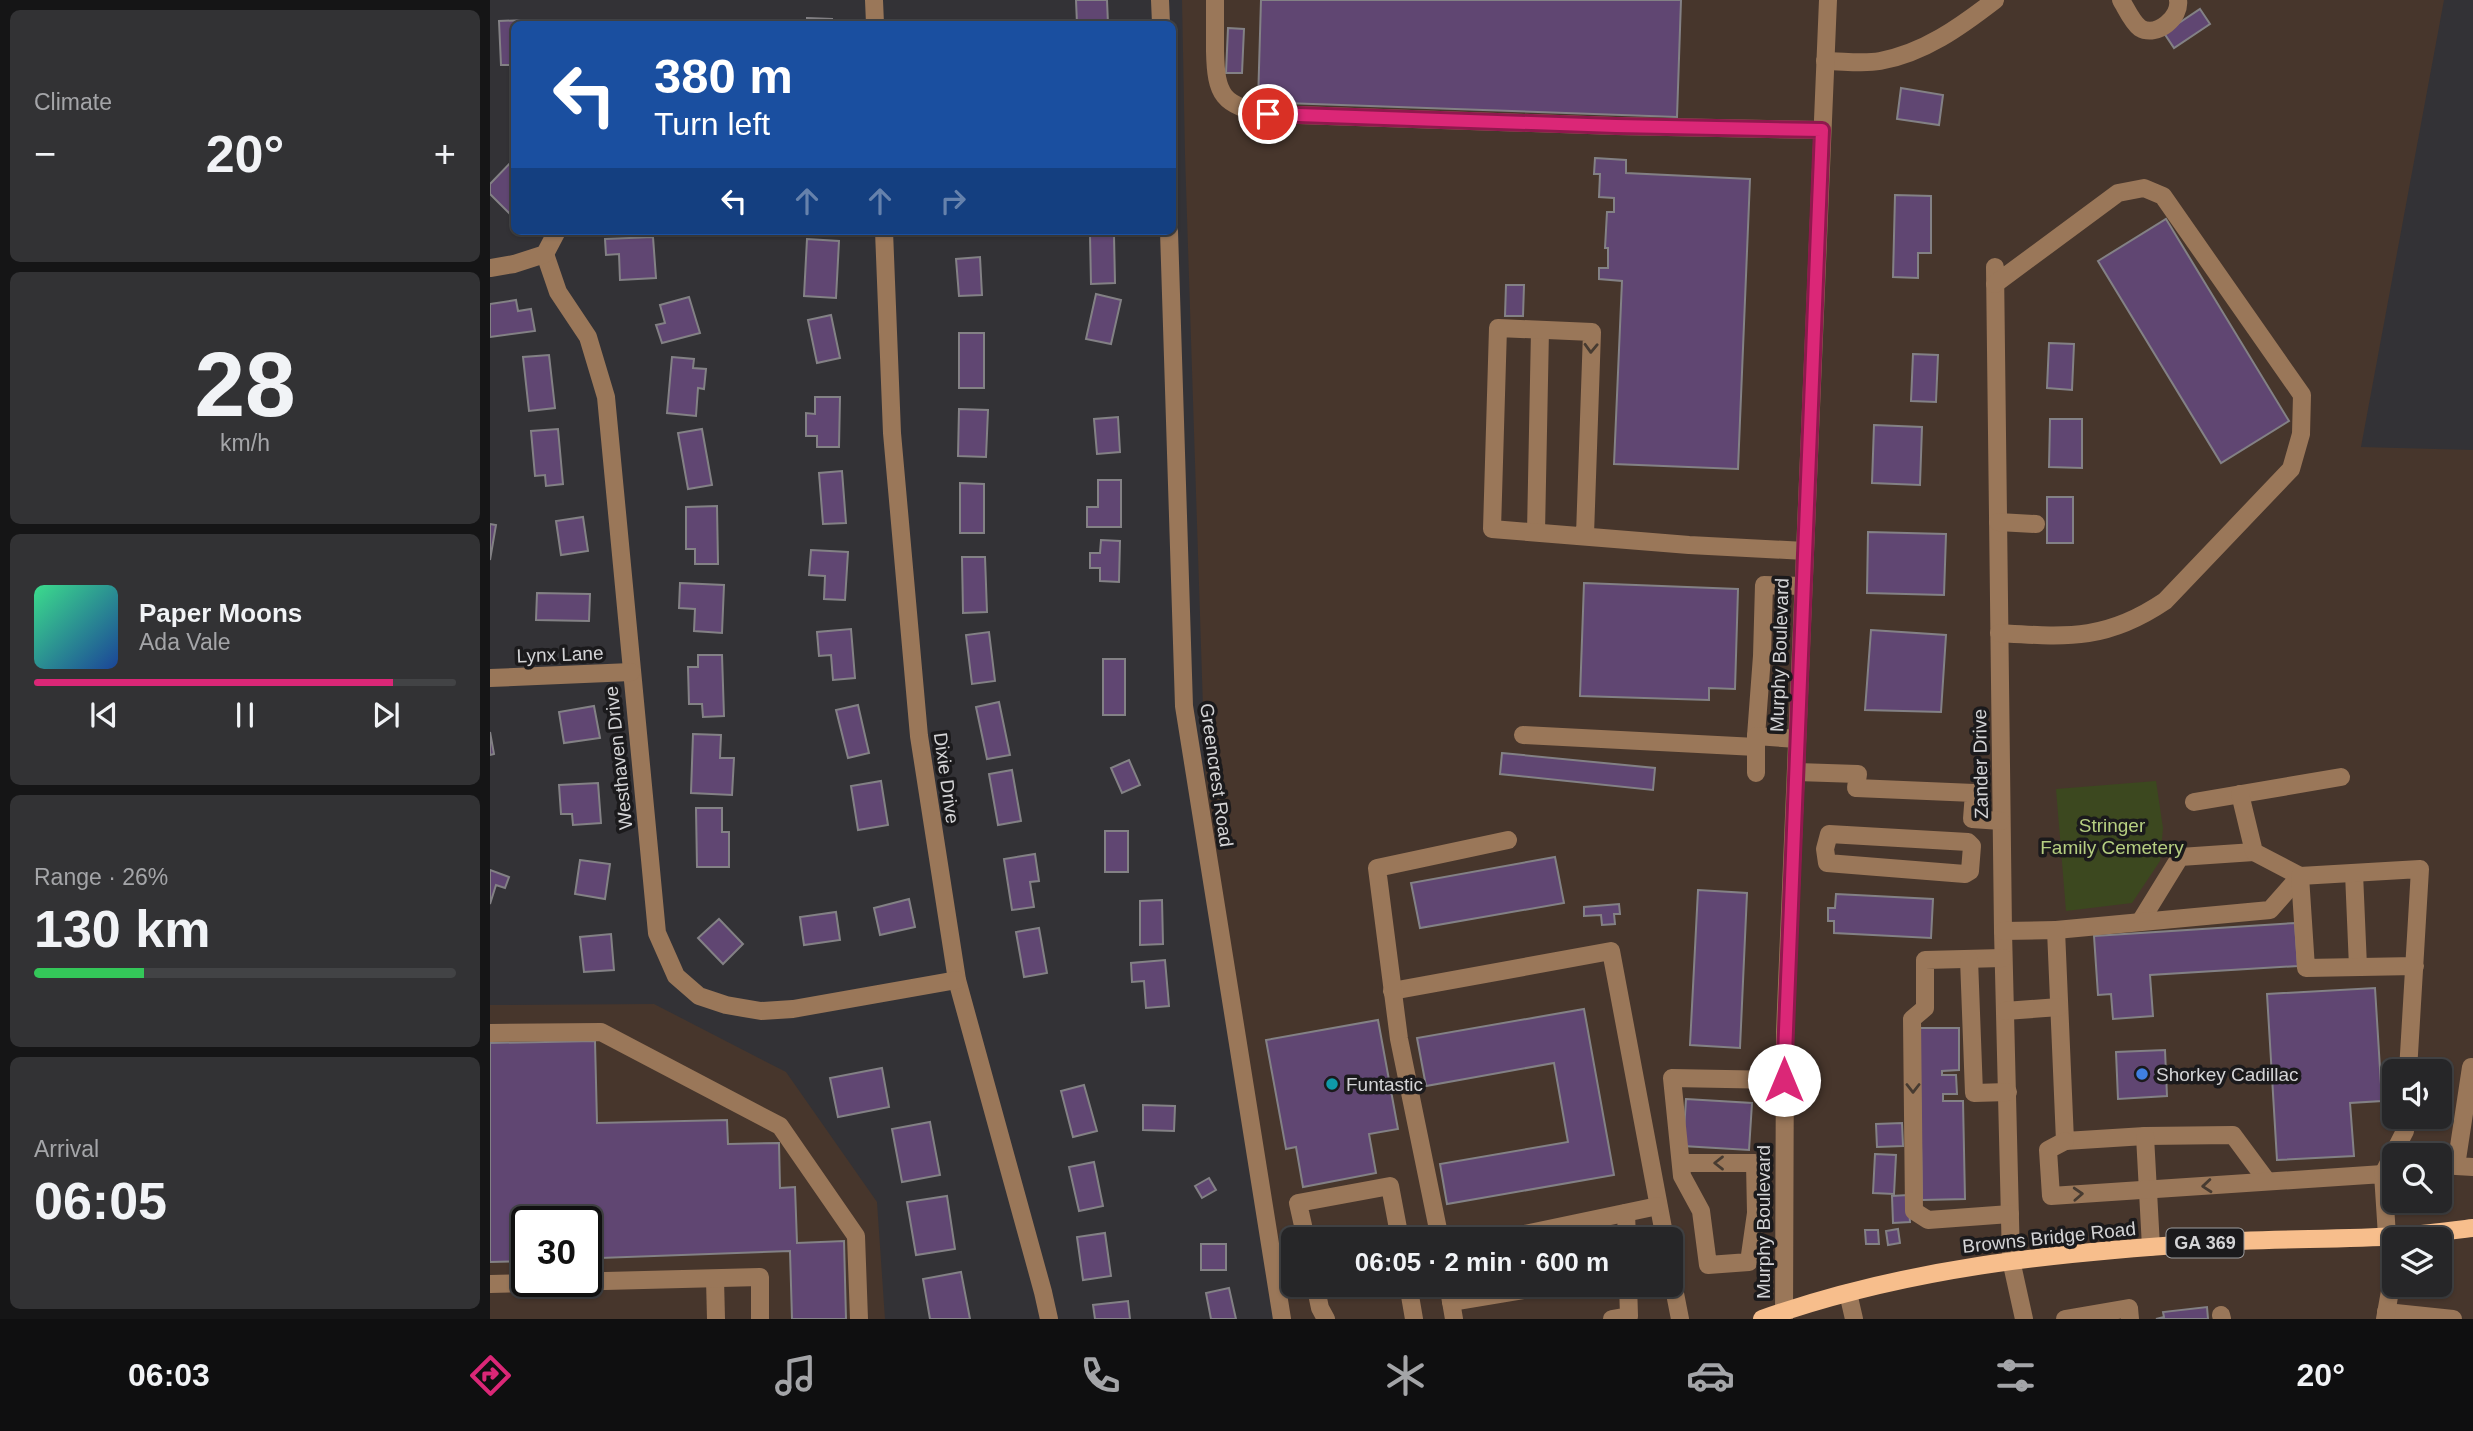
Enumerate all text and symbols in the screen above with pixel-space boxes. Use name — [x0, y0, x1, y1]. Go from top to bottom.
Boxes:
icon: left — [539, 49, 630, 140]
text: 380 m — [654, 49, 793, 103]
pin — [1238, 84, 1298, 144]
text: Climate — [34, 89, 112, 115]
icon: arrive — [1249, 95, 1287, 133]
text: Turn left — [654, 106, 770, 142]
text: 20° — [206, 125, 284, 183]
text: − — [34, 133, 56, 175]
text: + — [434, 133, 456, 175]
icon: left — [715, 182, 753, 220]
icon: ahead — [788, 182, 826, 220]
icon: ahead — [861, 182, 899, 220]
icon: right — [934, 182, 972, 220]
text: 28 — [194, 334, 296, 435]
one-way arrow — [1583, 343, 1599, 354]
text: km/h — [220, 430, 270, 456]
street label: Murphy Boulevard — [1766, 578, 1793, 732]
text: Paper Moons — [139, 598, 302, 628]
text: Ada Vale — [139, 629, 231, 655]
street label: Lynx Lane — [516, 642, 604, 667]
street label: Westhaven Drive — [601, 685, 636, 831]
icon: previous — [85, 696, 123, 734]
icon: pause — [226, 696, 264, 734]
icon: next — [367, 696, 405, 734]
street label: Greencrest Road — [1196, 702, 1237, 848]
street label: Zander Drive — [1969, 709, 1992, 819]
street label: Dixie Drive — [930, 731, 963, 825]
park label: Stringer Family Cemetery — [2040, 815, 2184, 858]
text: Range · 26% — [34, 864, 168, 890]
text: 130 km — [34, 900, 210, 958]
position arrow — [1747, 1043, 1821, 1117]
map controls — [2382, 1059, 2452, 1297]
button: sound — [2382, 1059, 2452, 1129]
place label: Shorkey Cadillac — [2156, 1064, 2299, 1085]
marker: Shorkey Cadillac — [2134, 1066, 2150, 1082]
place label: Funtastic — [1346, 1074, 1423, 1095]
marker: Funtastic — [1324, 1076, 1340, 1092]
one-way arrow — [1905, 1083, 1921, 1093]
text: Arrival — [34, 1136, 99, 1162]
button: search — [2382, 1143, 2452, 1213]
street label: Murphy Boulevard — [1753, 1145, 1774, 1299]
one-way arrow — [1713, 1155, 1724, 1171]
text: 06:05 — [34, 1172, 167, 1230]
one-way arrow — [2201, 1178, 2212, 1193]
one-way arrow — [2073, 1187, 2084, 1202]
speed limit sign: 30 — [511, 1206, 602, 1297]
street label: Browns Bridge Road — [1961, 1218, 2137, 1257]
button: layers — [2382, 1227, 2452, 1297]
road number: GA 369 — [2166, 1228, 2244, 1258]
text: 06:05 · 2 min · 600 m — [1355, 1247, 1609, 1277]
icon: directions — [466, 1351, 515, 1400]
icon: music — [771, 1351, 820, 1400]
icon: phone — [1076, 1351, 1125, 1400]
icon: climate — [1381, 1351, 1430, 1400]
icon: car — [1686, 1351, 1735, 1400]
icon: filters — [1991, 1351, 2040, 1400]
text: 06:03 — [128, 1357, 210, 1393]
text: 20° — [2297, 1357, 2345, 1393]

